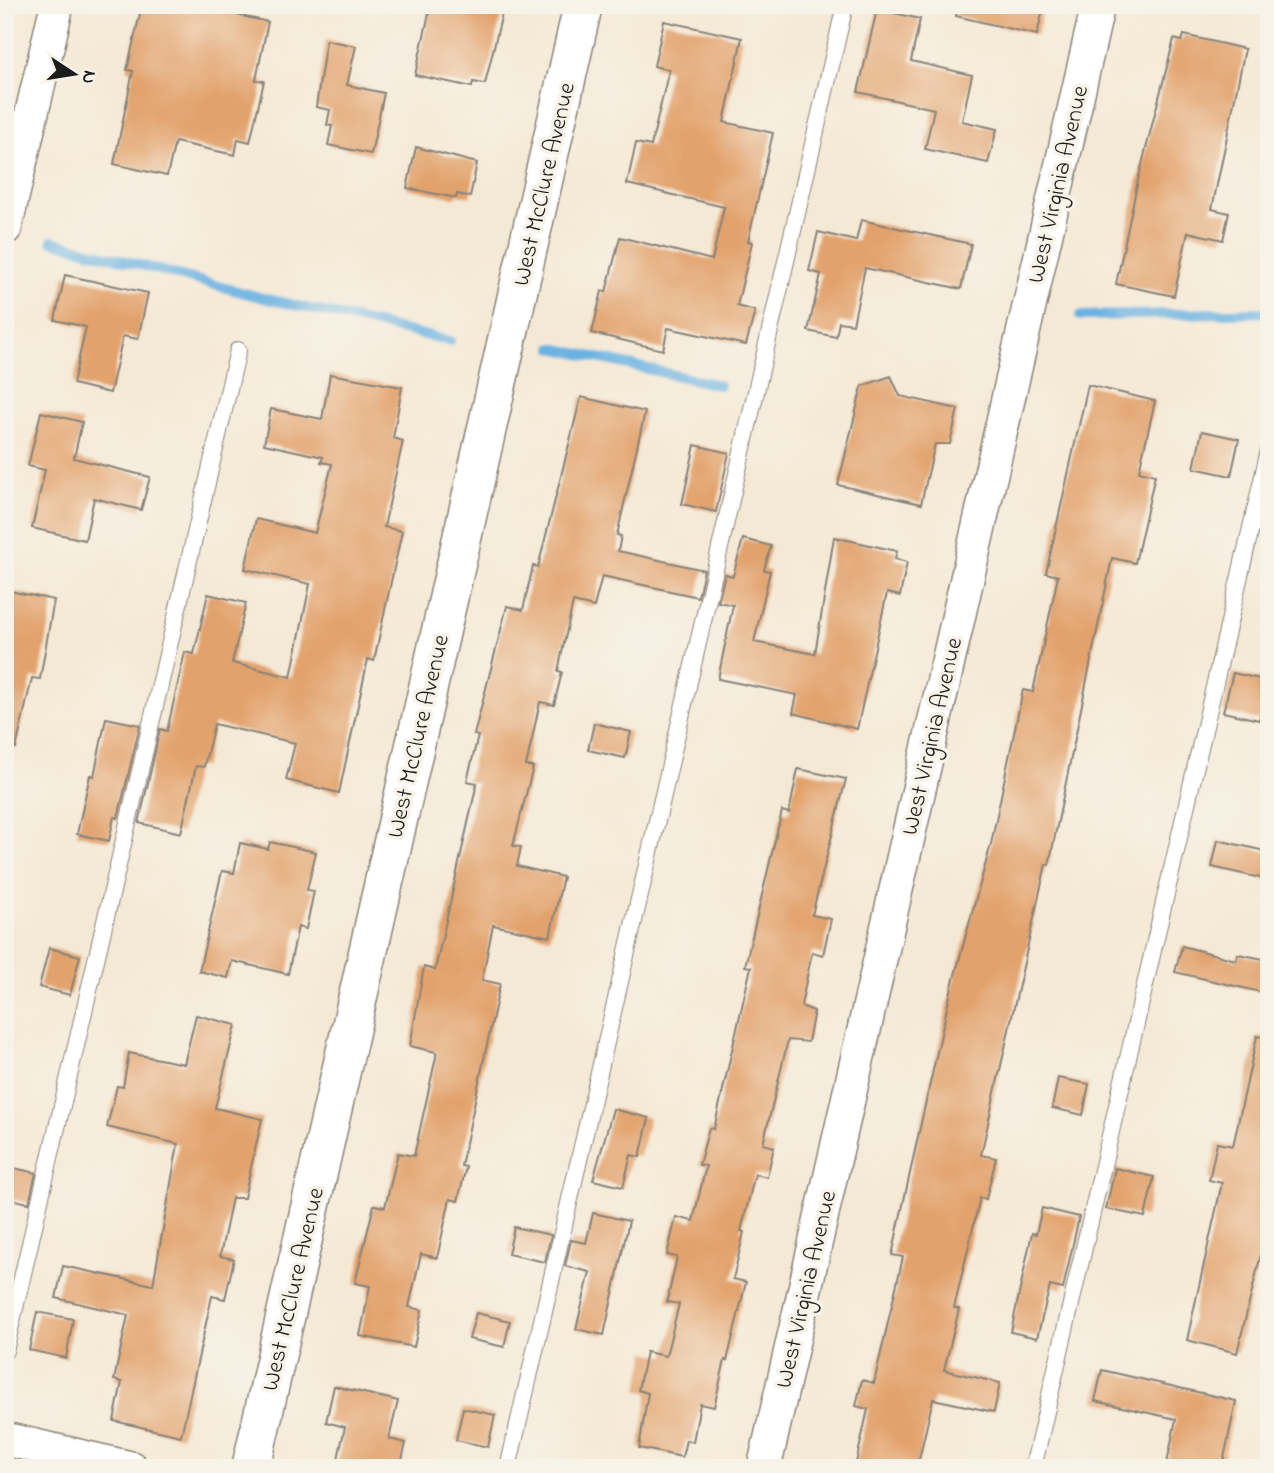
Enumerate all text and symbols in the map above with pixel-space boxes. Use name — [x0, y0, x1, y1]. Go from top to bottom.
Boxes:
north arrow — [38, 38, 108, 108]
text: N — [74, 68, 103, 86]
street label: West McClure Avenue — [505, 79, 586, 290]
street label: West Virginia Avenue — [1020, 82, 1099, 287]
street label: West McClure Avenue — [379, 631, 460, 842]
street label: West Virginia Avenue — [894, 634, 973, 839]
street label: West McClure Avenue — [254, 1184, 335, 1395]
street label: West Virginia Avenue — [768, 1187, 847, 1392]

